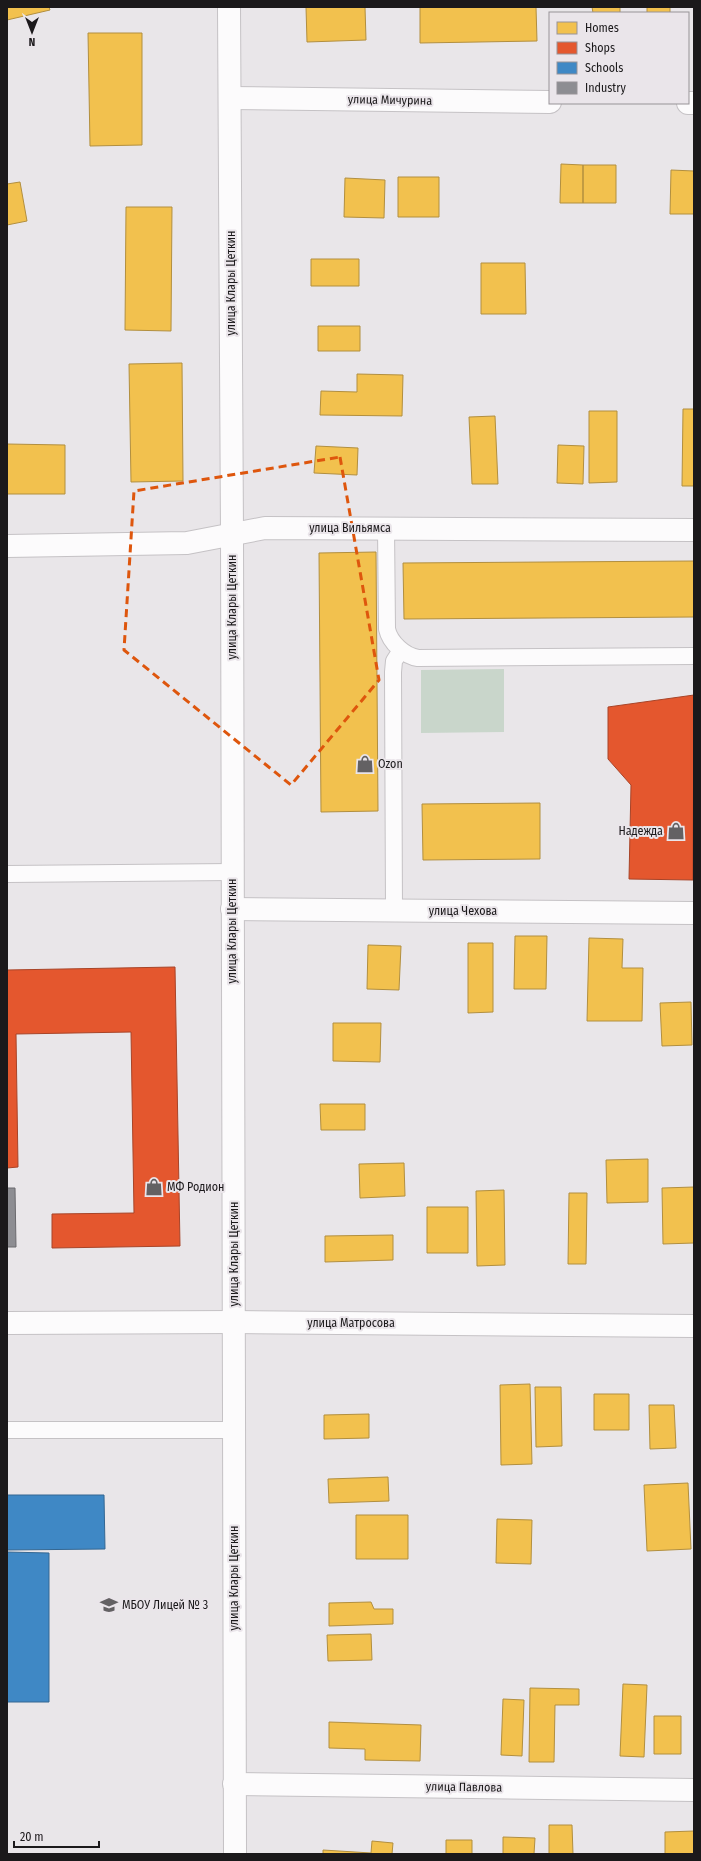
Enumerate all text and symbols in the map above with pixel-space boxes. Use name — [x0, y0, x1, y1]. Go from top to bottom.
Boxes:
north arrow — [12, 12, 52, 52]
legend — [549, 12, 689, 104]
text: Homes — [585, 21, 619, 35]
text: N — [29, 35, 35, 48]
text: Shops — [585, 41, 615, 55]
text: Schools — [585, 61, 623, 75]
text: Industry — [585, 81, 626, 95]
street label: улица Мичурина — [348, 92, 432, 108]
street label: улица Клары Цеткин — [224, 231, 238, 335]
street label: улица Вильямса — [309, 521, 391, 535]
street label: улица Клары Цеткин — [225, 555, 239, 659]
shop icon: Ozon — [355, 754, 375, 774]
place label: Ozon — [378, 757, 403, 771]
shop icon: Надежда — [666, 821, 686, 841]
place label: Надежда — [618, 824, 663, 838]
street label: улица Клары Цеткин — [225, 879, 239, 983]
street label: улица Чехова — [429, 904, 497, 918]
shop icon: МФ Родион — [144, 1177, 164, 1197]
place label: МФ Родион — [167, 1180, 224, 1194]
street label: улица Клары Цеткин — [227, 1202, 241, 1306]
street label: улица Матросова — [307, 1316, 395, 1330]
street label: улица Клары Цеткин — [227, 1526, 241, 1630]
school or university icon: МБОУ Лицей № 3 — [99, 1595, 119, 1615]
place label: МБОУ Лицей № 3 — [122, 1598, 208, 1612]
street label: улица Павлова — [426, 1779, 502, 1795]
scale bar — [14, 1823, 99, 1849]
text: 20 m — [20, 1830, 44, 1844]

